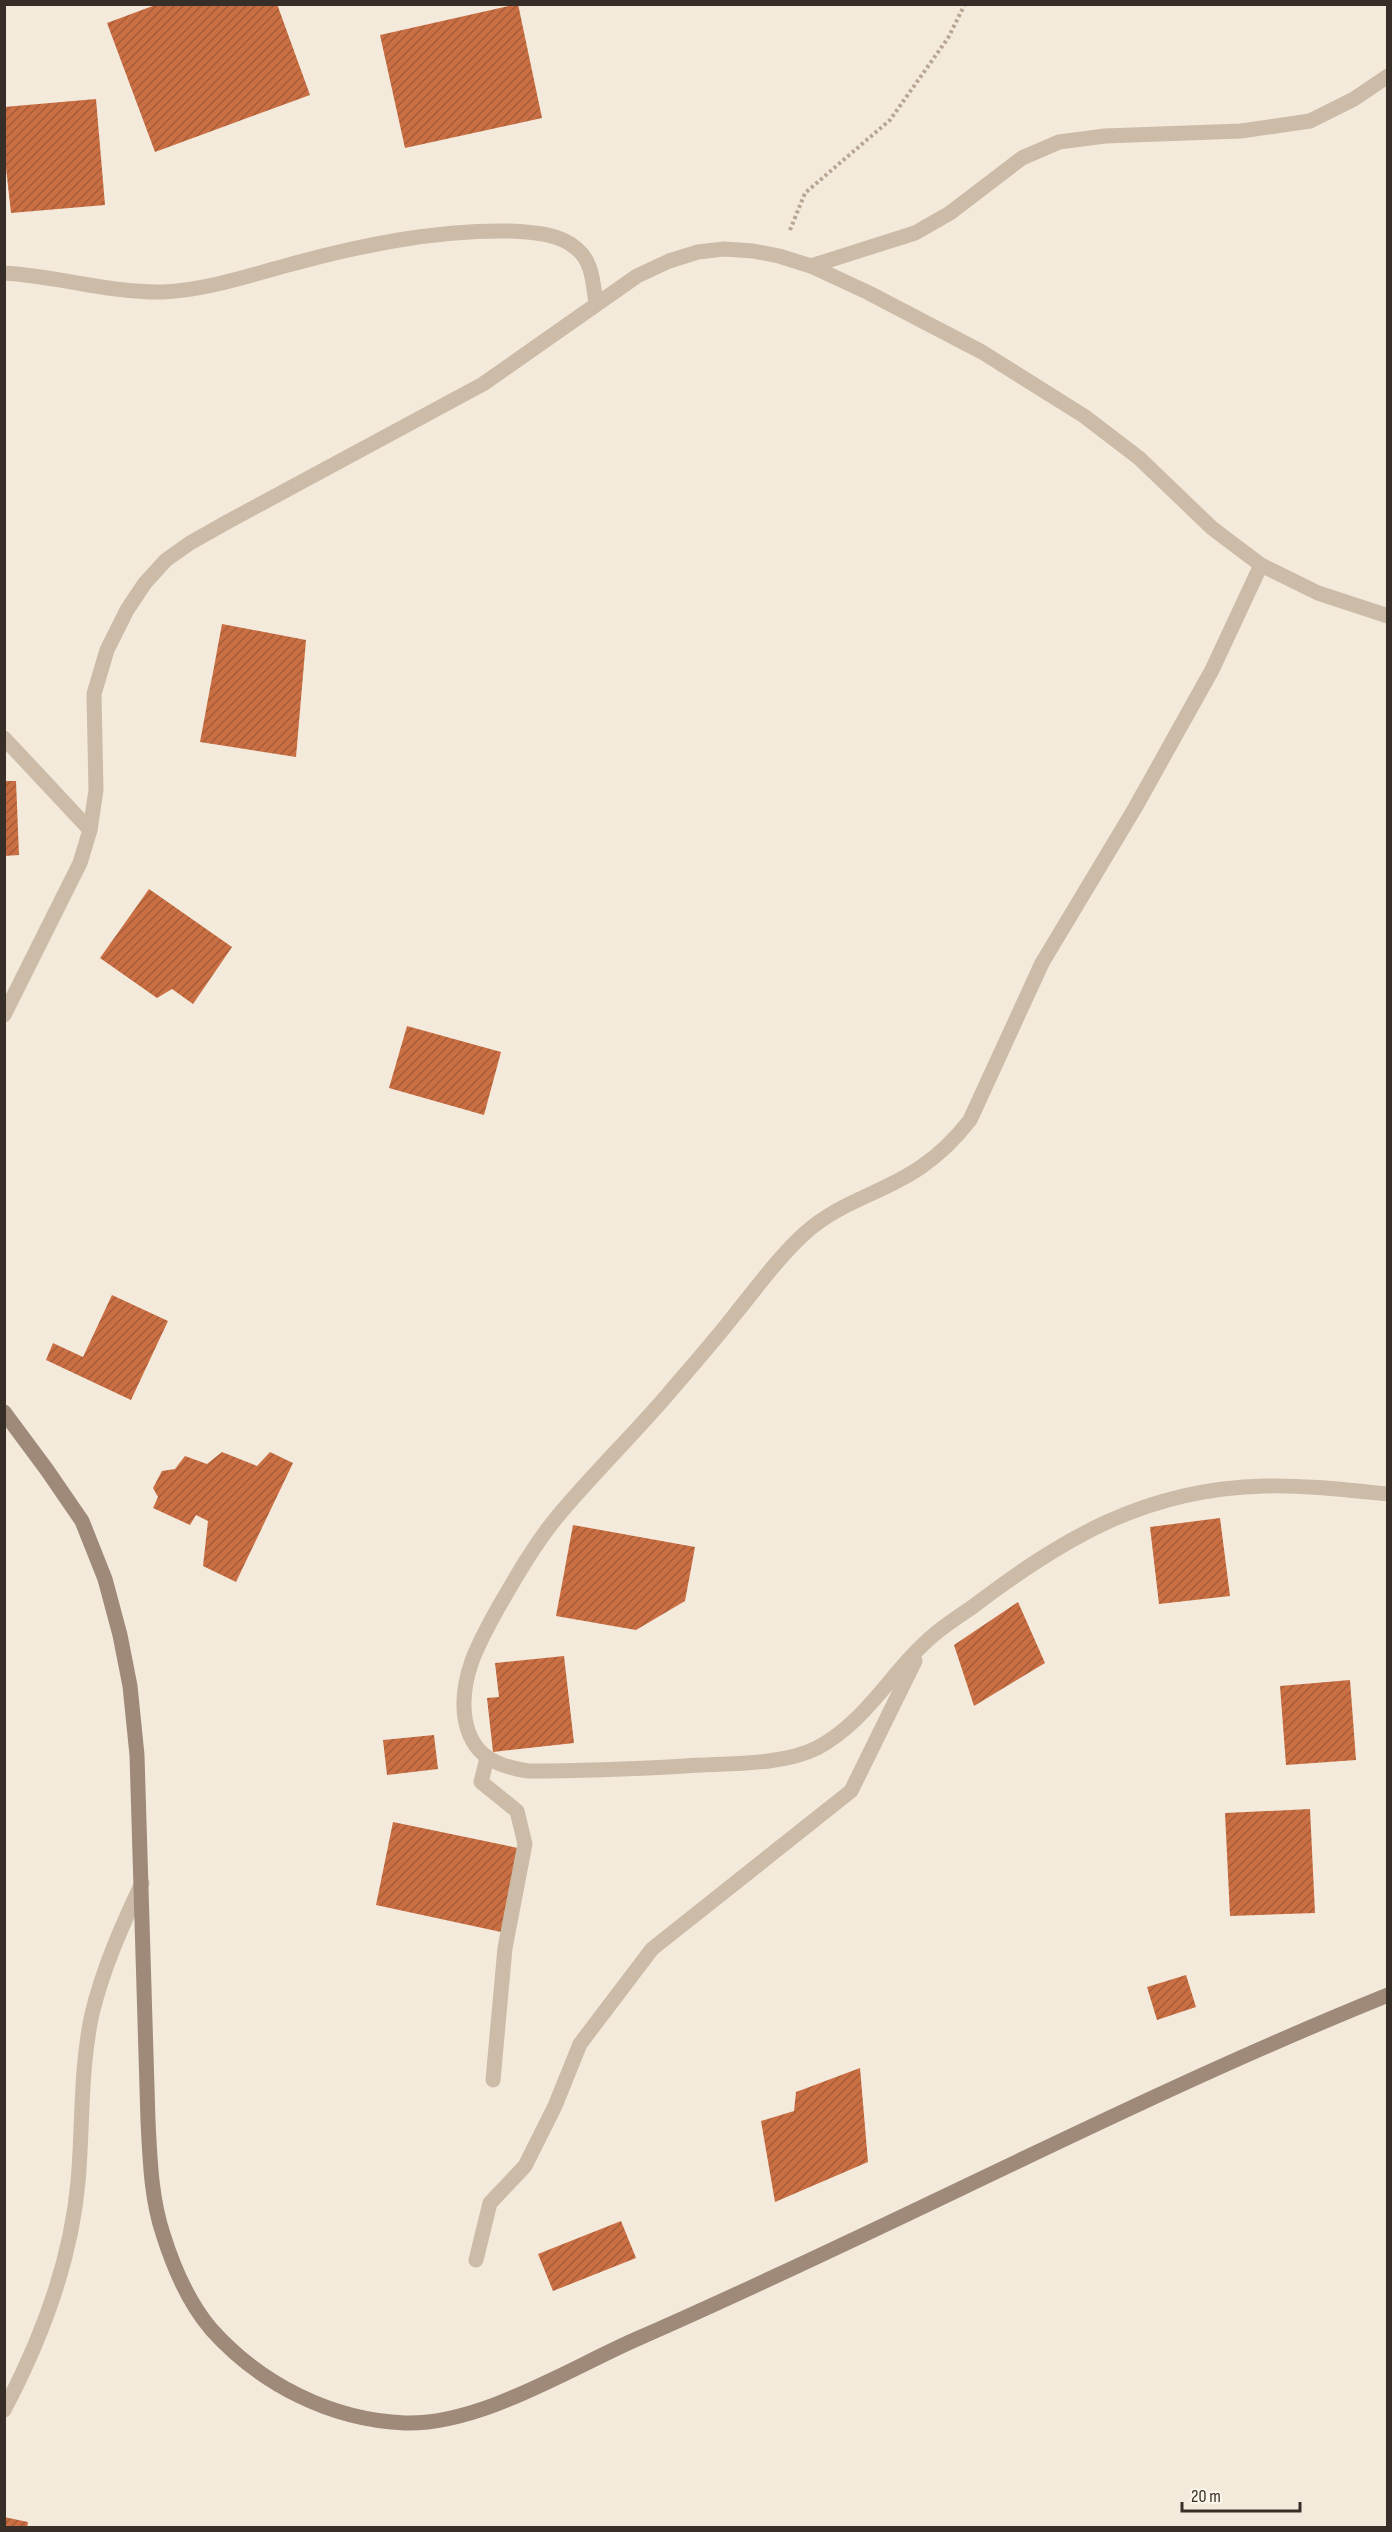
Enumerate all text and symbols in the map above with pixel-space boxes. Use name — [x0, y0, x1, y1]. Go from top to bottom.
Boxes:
scale bar — [1182, 2475, 1300, 2513]
text: 20 m — [1191, 2486, 1221, 2507]

